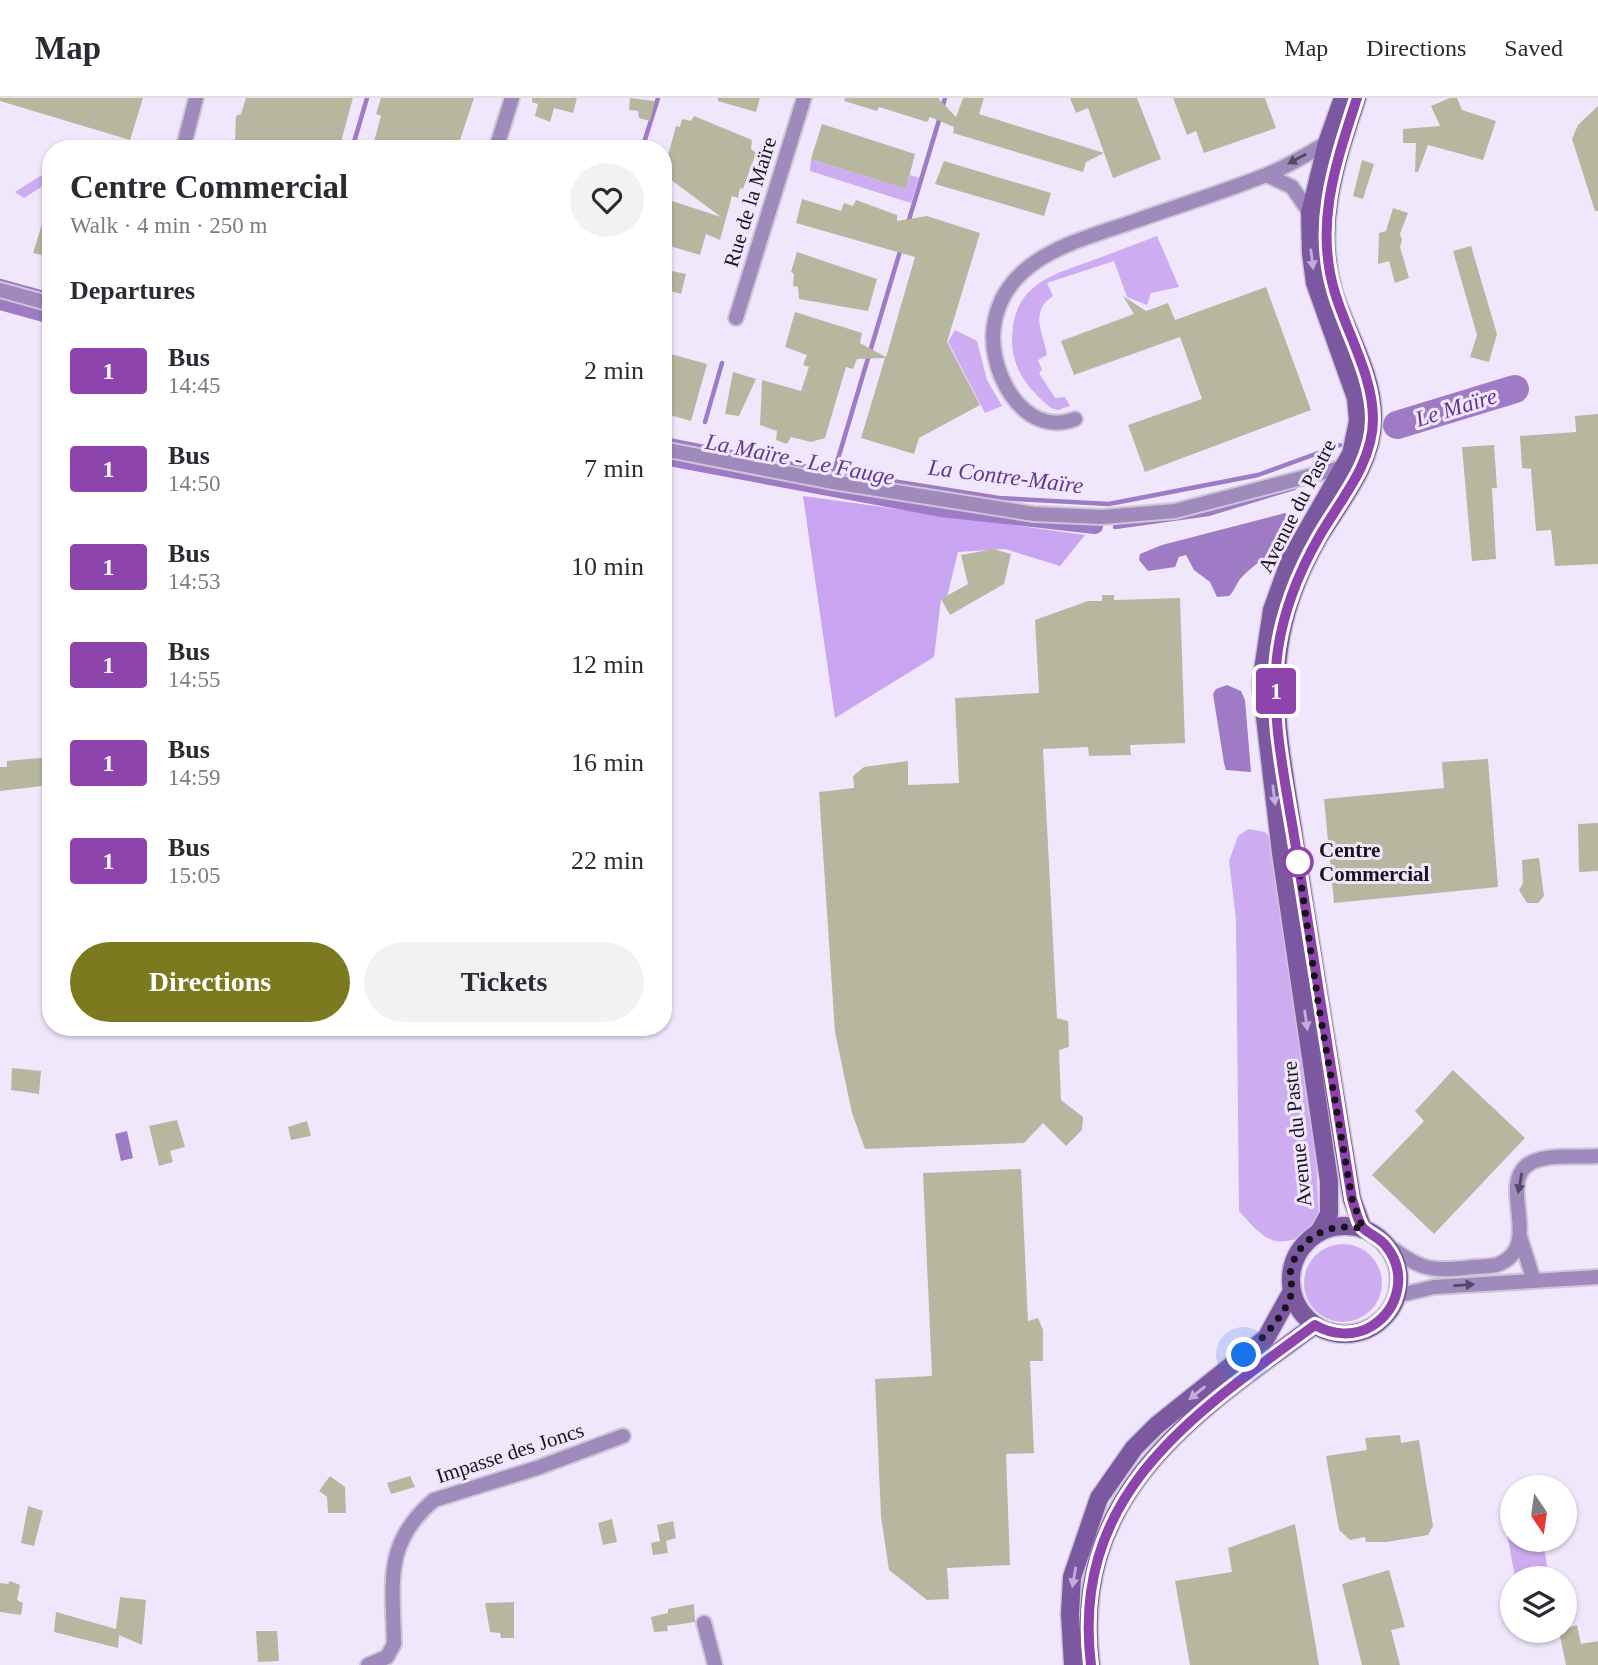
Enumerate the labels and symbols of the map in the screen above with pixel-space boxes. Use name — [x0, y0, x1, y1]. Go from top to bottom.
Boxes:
street label: Rue de la Maïre — [719, 134, 781, 270]
one-way arrow — [1287, 153, 1307, 165]
one-way arrow — [1307, 249, 1318, 271]
water label: Le Maïre — [1411, 383, 1500, 432]
water label: La Maïre - Le Fauge — [702, 429, 897, 490]
street label: Avenue du Pastre — [1253, 435, 1341, 577]
water label: La Contre-Maïre — [926, 454, 1085, 498]
line badge: 1 — [1253, 668, 1299, 714]
one-way arrow — [1268, 784, 1279, 806]
place label: Centre Commercial — [1319, 838, 1430, 886]
marker: Centre Commercial — [1283, 847, 1313, 877]
one-way arrow — [1300, 1010, 1311, 1032]
street label: Avenue du Pastre — [1277, 1060, 1317, 1208]
one-way arrow — [1514, 1172, 1525, 1194]
one-way arrow — [1453, 1280, 1475, 1291]
your location — [1226, 1337, 1261, 1372]
one-way arrow — [1188, 1385, 1205, 1400]
street label: Impasse des Joncs — [433, 1418, 587, 1488]
north arrow — [1500, 1475, 1577, 1552]
one-way arrow — [1068, 1566, 1079, 1588]

